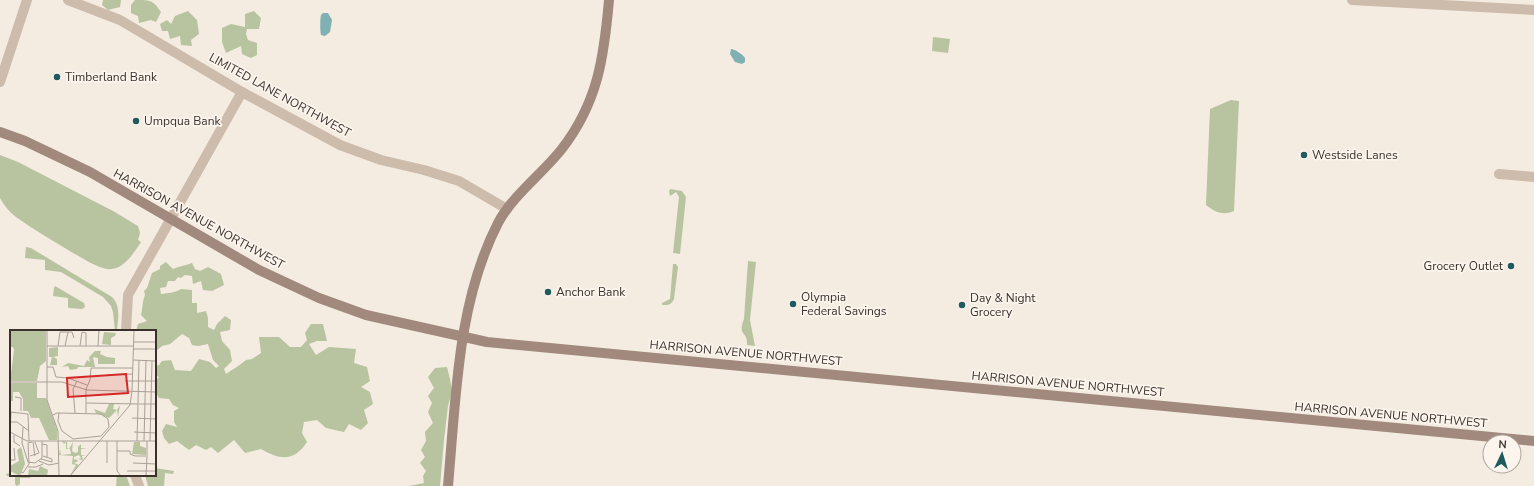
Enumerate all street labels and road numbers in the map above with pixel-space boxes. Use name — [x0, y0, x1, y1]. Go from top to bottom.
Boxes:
street label: LIMITED LANE NORTHWEST — [206, 49, 354, 141]
street label: HARRISON AVENUE NORTHWEST — [111, 165, 288, 273]
street label: HARRISON AVENUE NORTHWEST — [649, 337, 844, 369]
street label: HARRISON AVENUE NORTHWEST — [971, 368, 1166, 400]
street label: HARRISON AVENUE NORTHWEST — [1294, 399, 1489, 431]

